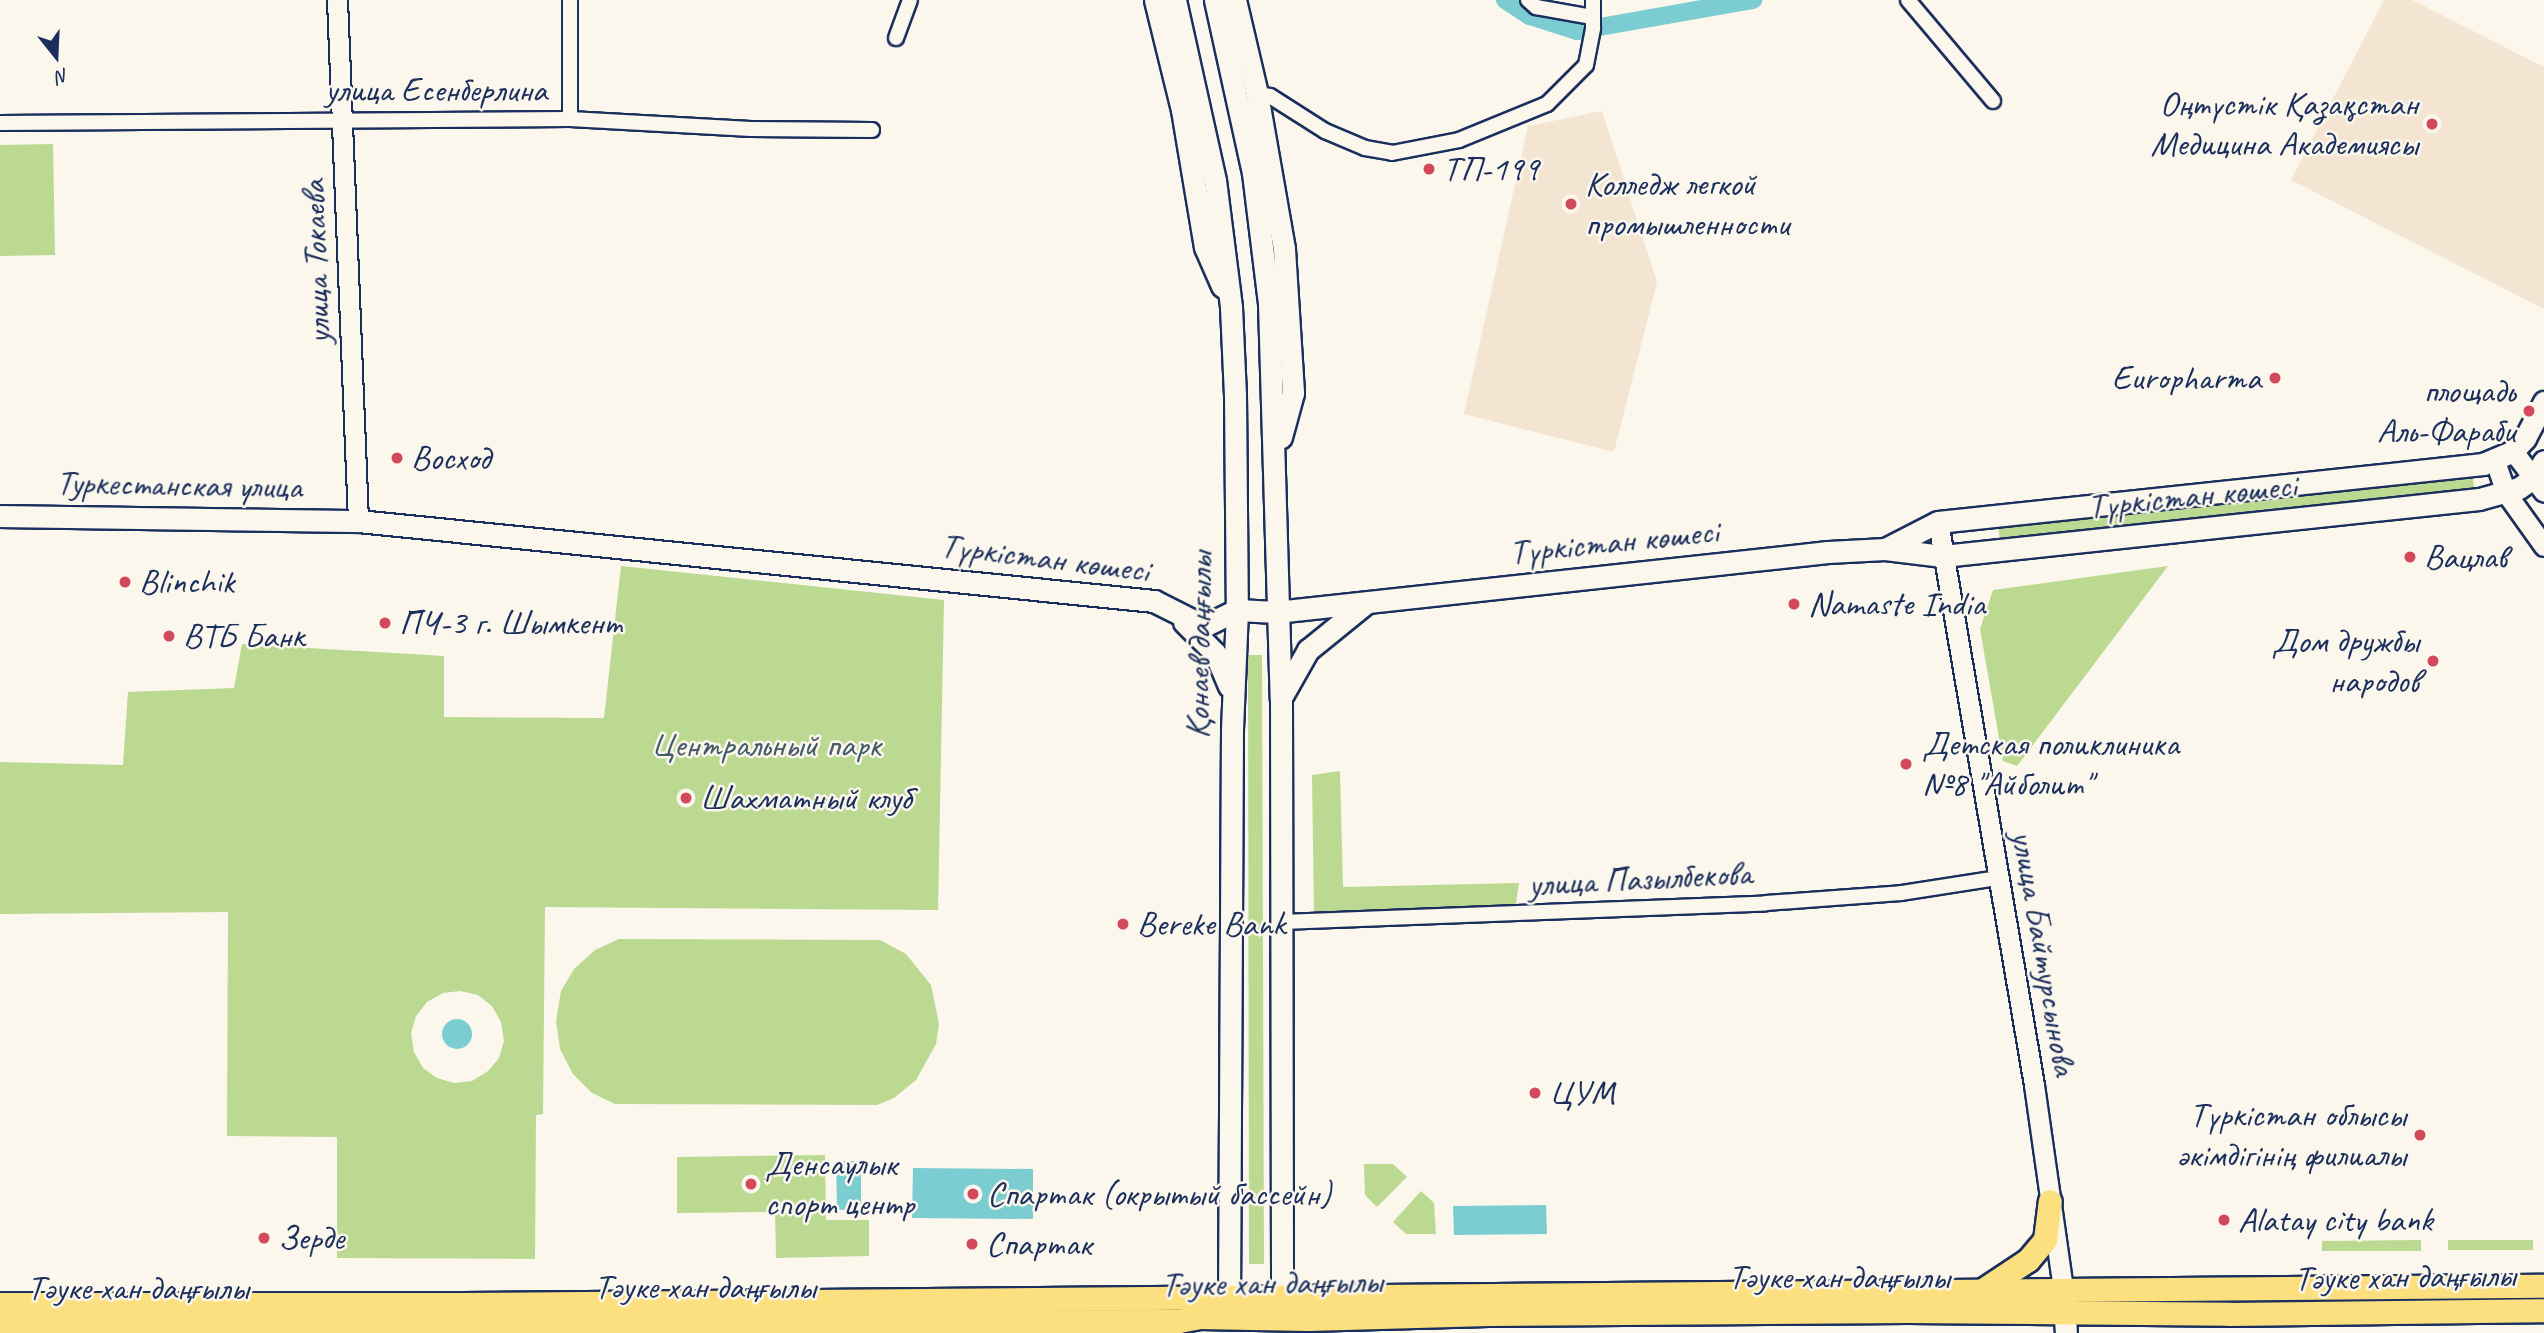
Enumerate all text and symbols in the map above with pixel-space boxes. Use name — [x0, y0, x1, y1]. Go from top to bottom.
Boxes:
north arrow — [21, 21, 91, 91]
text: N — [53, 63, 72, 89]
street label: улица Есенберлина — [326, 69, 546, 111]
place label: Оңтүстік Қазақстан Медицина Академиясы — [2148, 83, 2418, 165]
marker: Оңтүстік Қазақстан Медицина Академиясы — [2424, 116, 2440, 132]
place label: ТП-199 — [1443, 148, 1539, 190]
marker: ТП-199 — [1421, 161, 1437, 177]
place label: Колледж легкой промышленности — [1585, 163, 1789, 245]
street label: улица Токаева — [292, 180, 340, 344]
marker: Колледж легкой промышленности — [1563, 196, 1579, 212]
place label: Europharma — [2112, 357, 2261, 399]
marker: Europharma — [2267, 370, 2283, 386]
place label: площадь Аль-Фараби — [2377, 370, 2515, 452]
marker: площадь Аль-Фараби — [2521, 403, 2537, 419]
place label: Восход — [411, 437, 490, 479]
marker: Восход — [389, 450, 405, 466]
street label: Туркестанская улица — [54, 462, 304, 508]
street label: Түркістан көшесі — [2086, 464, 2298, 528]
street label: Түркістан көшесі — [1508, 510, 1720, 574]
street label: Түркістан көшесі — [938, 524, 1152, 592]
place label: Вацлав — [2424, 536, 2507, 578]
marker: Вацлав — [2402, 549, 2418, 565]
street label: Қонаев даңғылы — [1176, 551, 1222, 739]
place label: Blinchik — [139, 561, 234, 603]
marker: Blinchik — [117, 574, 133, 590]
place label: Namaste India — [1808, 583, 1985, 625]
marker: Namaste India — [1786, 596, 1802, 612]
place label: ПЧ-3 г. Шымкент — [399, 602, 621, 644]
place label: ВТБ Банк — [183, 615, 304, 657]
marker: ПЧ-3 г. Шымкент — [377, 615, 393, 631]
place label: Дом дружбы народов — [2273, 620, 2419, 702]
marker: ВТБ Банк — [161, 628, 177, 644]
marker: Дом дружбы народов — [2425, 653, 2441, 669]
place label: Детская поликлиника №8 "Айболит" — [1922, 723, 2179, 805]
park label: Центральный парк — [651, 724, 881, 766]
marker: Детская поликлиника №8 "Айболит" — [1896, 754, 1916, 774]
place label: Шахматный клуб — [700, 777, 911, 819]
marker: Шахматный клуб — [678, 790, 694, 806]
street label: улица Байтурсынова — [2002, 827, 2086, 1079]
street label: улица Пазылбекова — [1527, 852, 1753, 906]
place label: Bereke Bank — [1137, 903, 1285, 945]
marker: Bereke Bank — [1115, 916, 1131, 932]
place label: ЦУМ — [1549, 1072, 1615, 1114]
marker: ЦУМ — [1527, 1085, 1543, 1101]
place label: Түркістан облысы әкімдігінің филиалы — [2176, 1094, 2406, 1176]
marker: Түркістан облысы әкімдігінің филиалы — [2412, 1127, 2428, 1143]
place label: Денсаулык спорт центр — [765, 1143, 917, 1225]
place label: Спартак (окрытый бассейн) — [987, 1173, 1331, 1215]
marker: Денсаулык спорт центр — [743, 1176, 759, 1192]
marker: Спартак (окрытый бассейн) — [965, 1186, 981, 1202]
place label: Alatay city bank — [2238, 1199, 2432, 1241]
marker: Alatay city bank — [2216, 1212, 2232, 1228]
place label: Зерде — [278, 1217, 344, 1259]
place label: Спартак — [986, 1223, 1091, 1265]
marker: Зерде — [256, 1230, 272, 1246]
marker: Спартак — [964, 1236, 980, 1252]
street label: Тәуке хан даңғылы — [2294, 1254, 2516, 1300]
street label: Тәуке хан даңғылы — [1728, 1256, 1950, 1298]
street label: Тәуке хан даңғылы — [1161, 1260, 1383, 1306]
street label: Тәуке хан даңғылы — [594, 1266, 816, 1308]
street label: Тәуке хан даңғылы — [27, 1267, 249, 1309]

